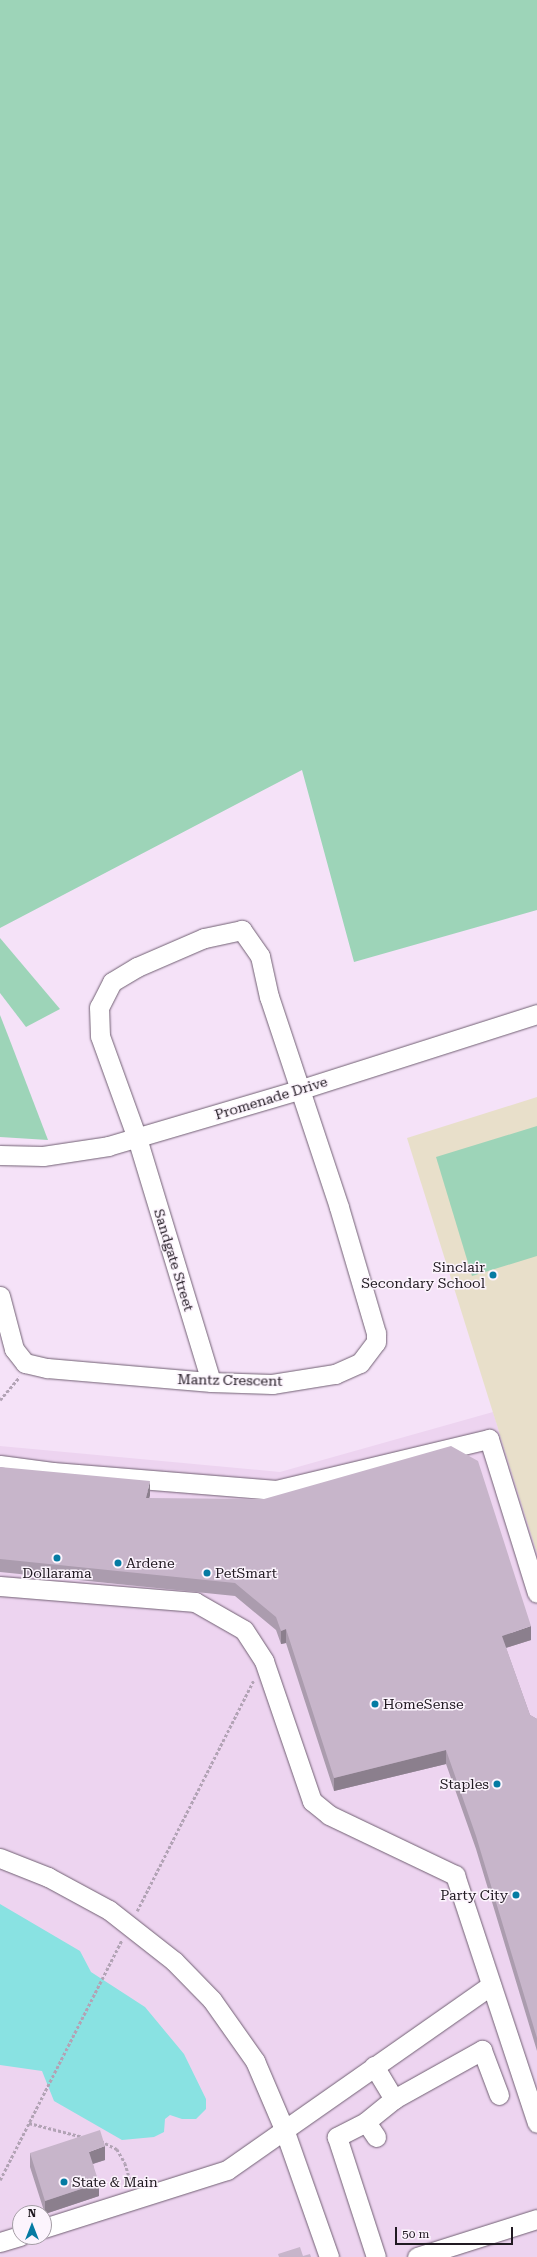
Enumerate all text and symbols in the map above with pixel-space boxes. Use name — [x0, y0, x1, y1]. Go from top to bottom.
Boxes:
street label: Promenade Drive — [213, 1073, 329, 1123]
street label: Sandgate Street — [150, 1207, 198, 1313]
place label: Sinclair Secondary School — [361, 1259, 485, 1292]
marker: Sinclair Secondary School — [488, 1270, 498, 1280]
street label: Mantz Crescent — [177, 1371, 283, 1389]
marker: Dollarama — [52, 1553, 62, 1563]
place label: Ardene — [126, 1555, 175, 1571]
marker: Ardene — [113, 1558, 123, 1568]
place label: Dollarama — [22, 1565, 92, 1581]
place label: PetSmart — [215, 1565, 277, 1581]
marker: PetSmart — [202, 1568, 212, 1578]
place label: HomeSense — [383, 1696, 464, 1712]
marker: HomeSense — [370, 1699, 380, 1709]
place label: Staples — [440, 1776, 489, 1792]
marker: Staples — [492, 1779, 502, 1789]
place label: Party City — [440, 1887, 508, 1903]
marker: Party City — [511, 1890, 521, 1900]
place label: State & Main — [72, 2174, 158, 2190]
marker: State & Main — [59, 2177, 69, 2187]
north arrow — [12, 2205, 52, 2245]
text: N — [28, 2207, 36, 2220]
scale bar — [397, 2219, 515, 2245]
text: 50 m — [402, 2227, 429, 2241]

